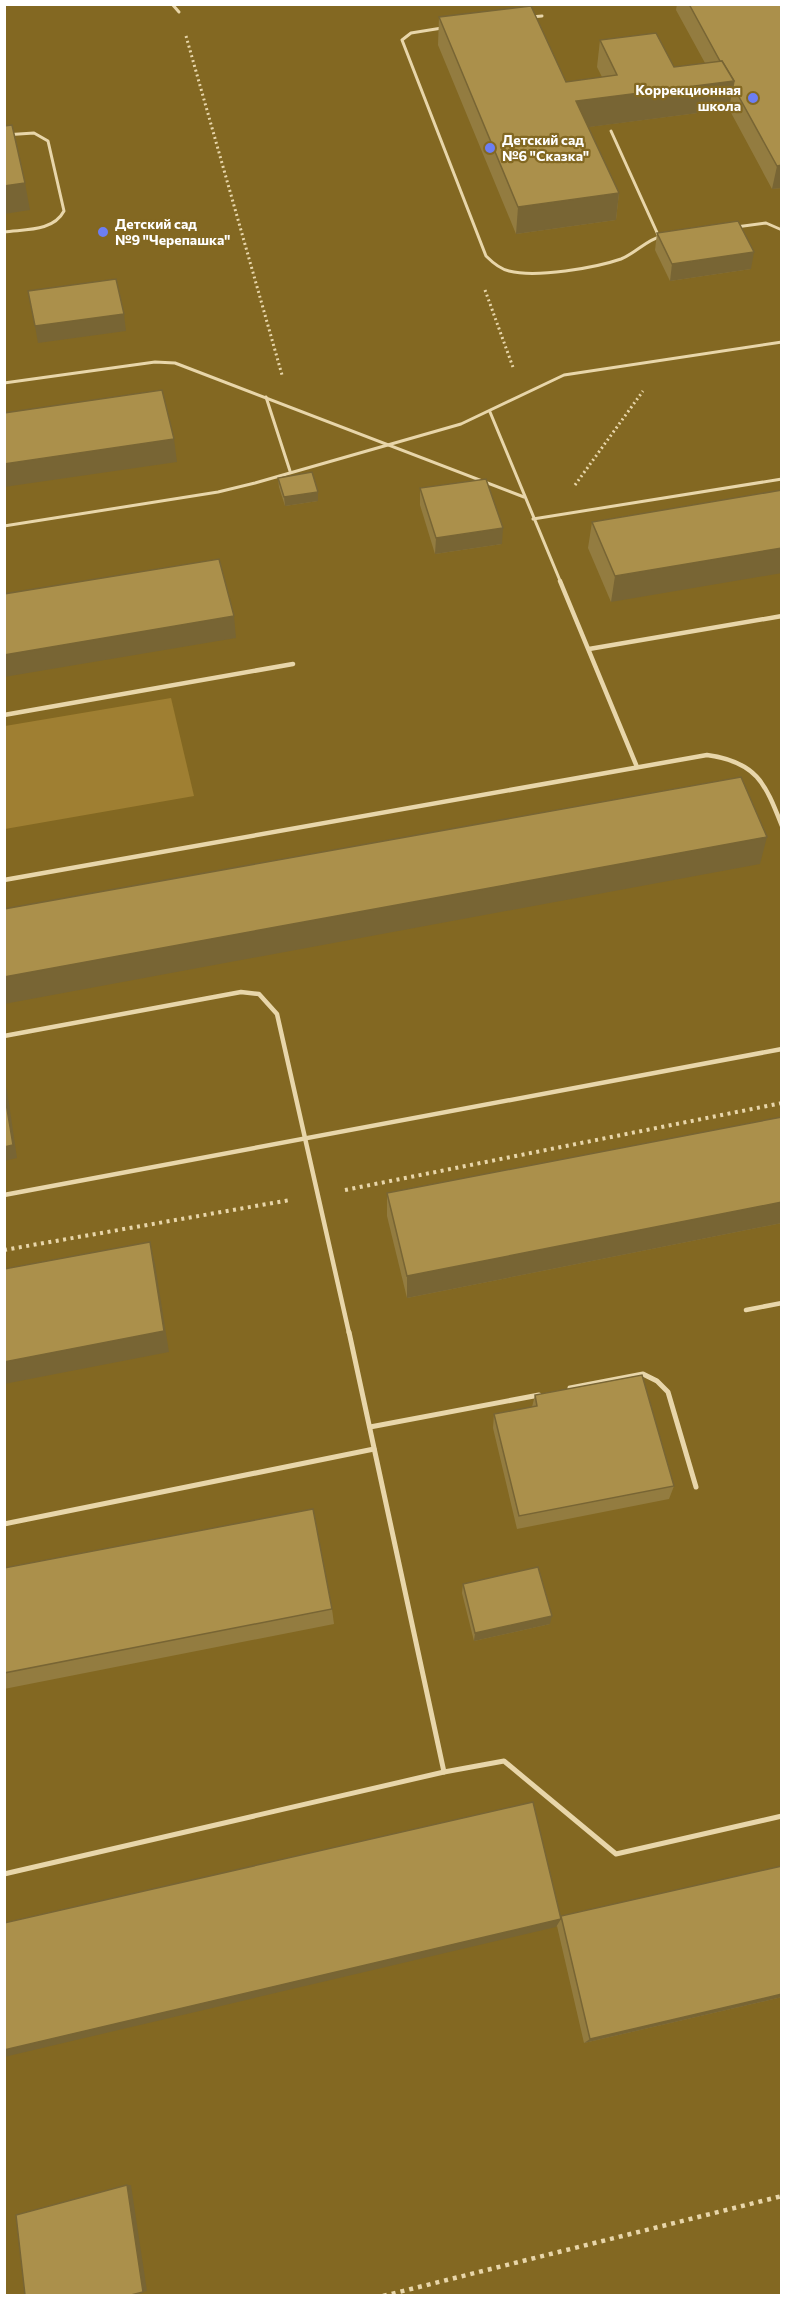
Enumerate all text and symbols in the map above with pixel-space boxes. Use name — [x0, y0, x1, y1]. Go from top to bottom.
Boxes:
place label: Коррекционная школа — [635, 81, 741, 114]
marker: Коррекционная школа — [746, 91, 760, 105]
place label: Детский сад №6 "Сказка" — [502, 131, 589, 164]
marker: Детский сад №6 "Сказка" — [483, 141, 497, 155]
place label: Детский сад №9 "Черепашка" — [115, 215, 230, 248]
marker: Детский сад №9 "Черепашка" — [96, 225, 110, 239]

